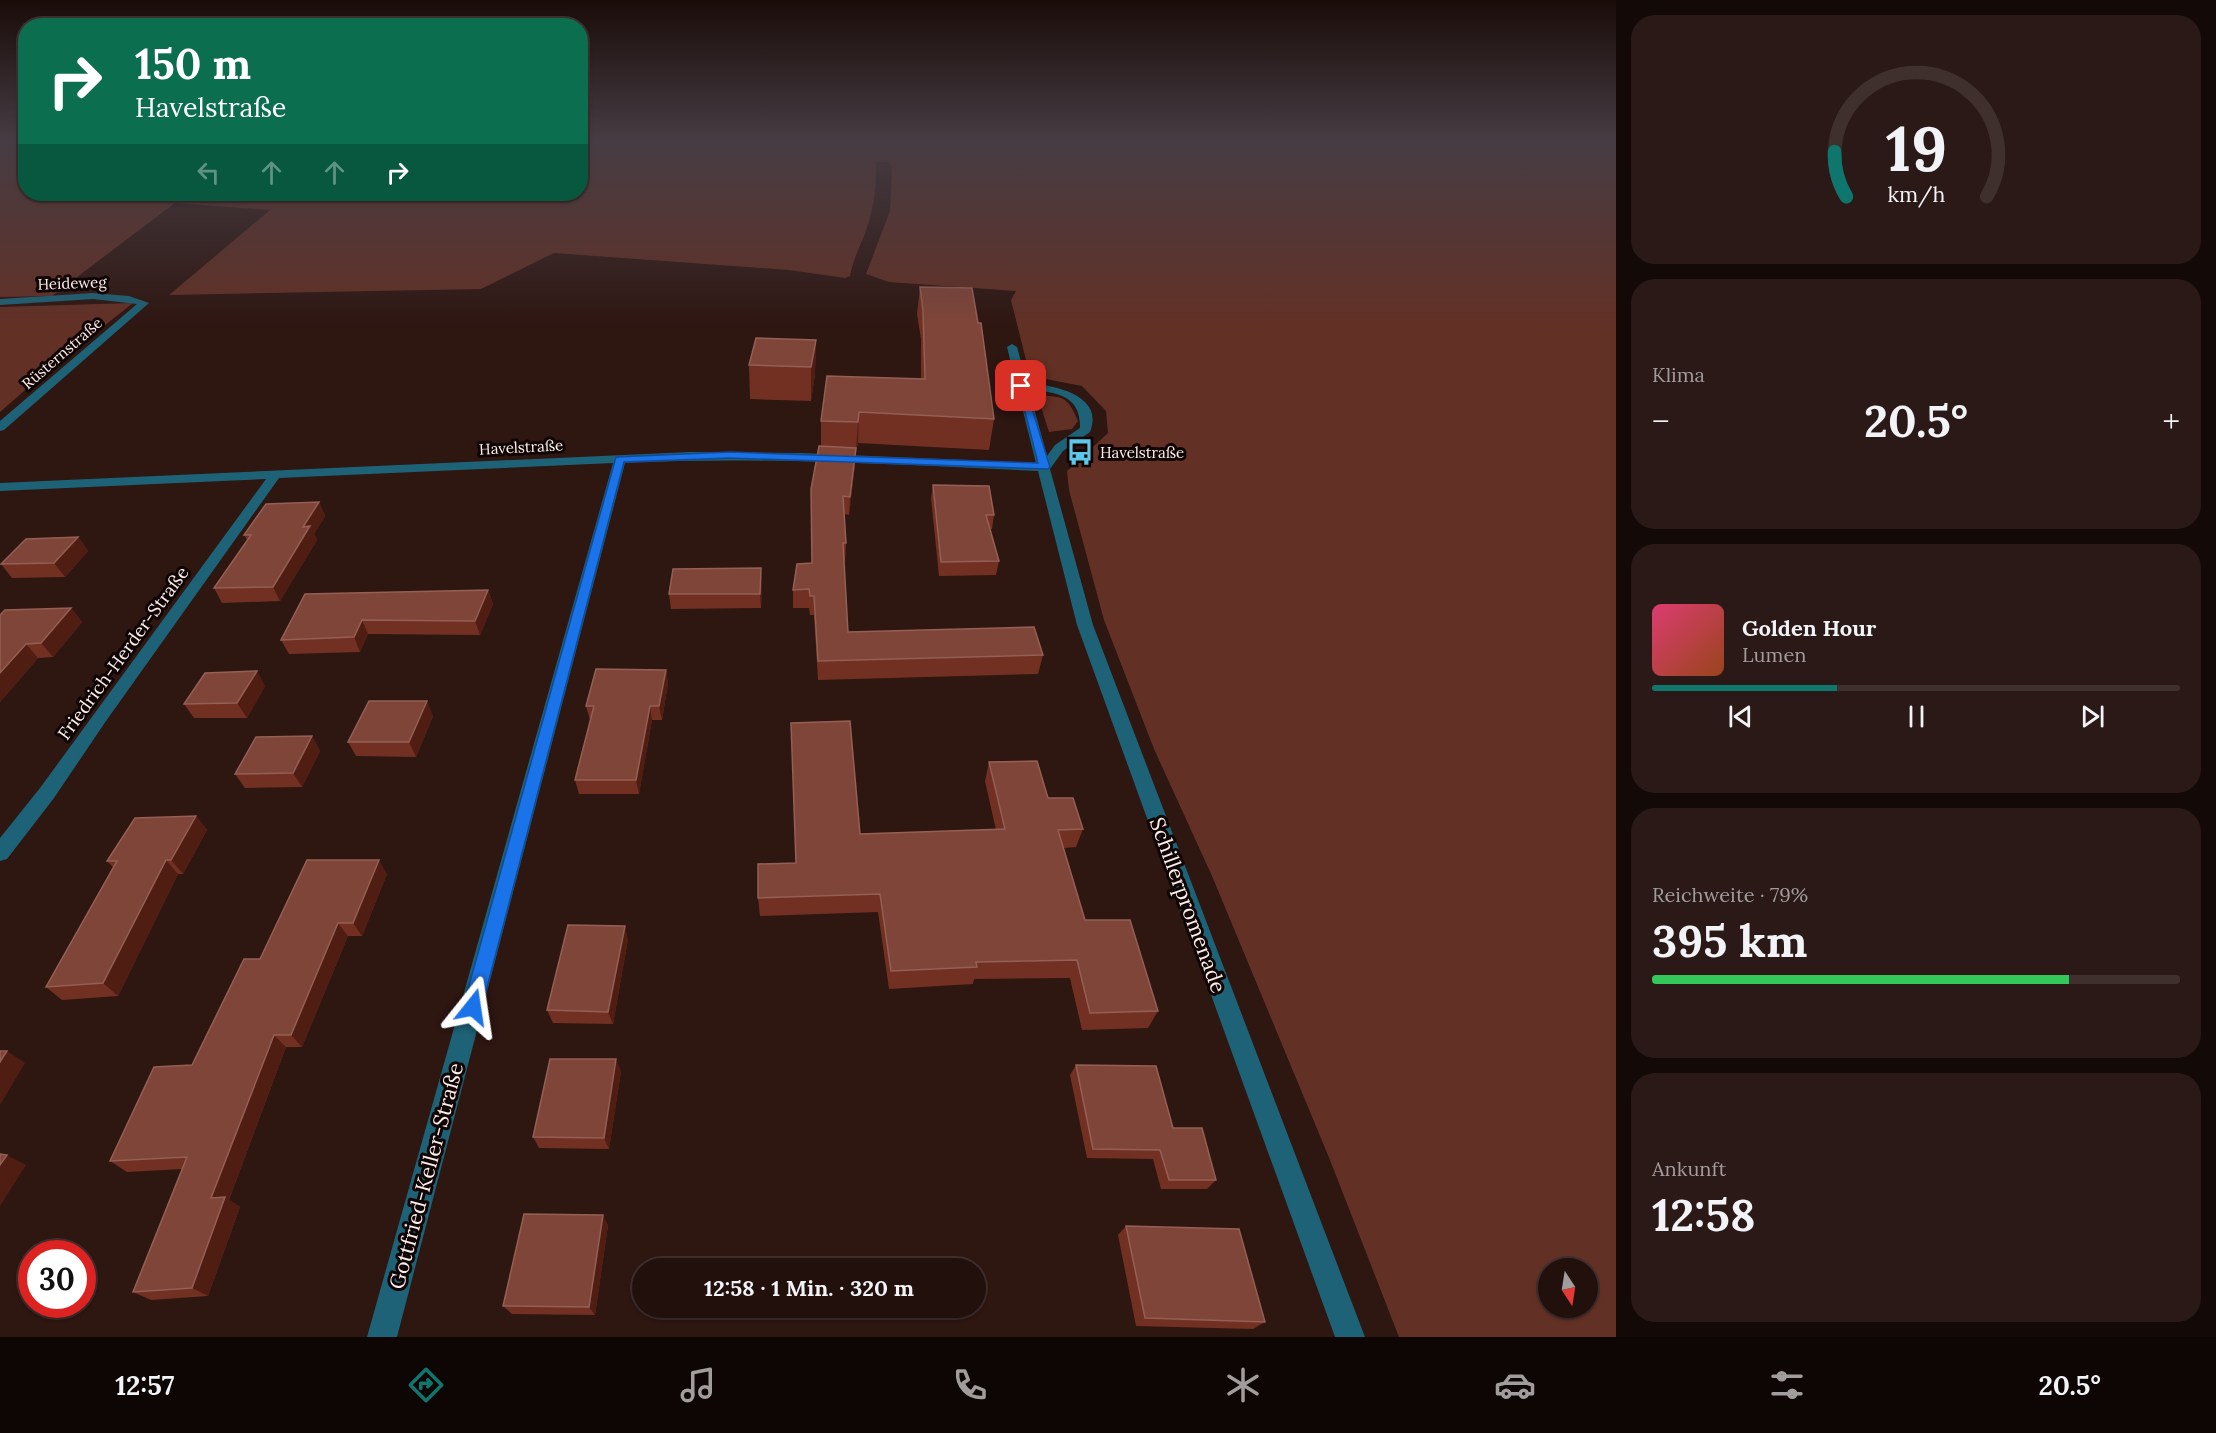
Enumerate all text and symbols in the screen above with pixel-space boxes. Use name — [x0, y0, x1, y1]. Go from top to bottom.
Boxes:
text: 150 m — [135, 37, 251, 91]
icon: right — [36, 42, 114, 120]
text: Havelstraße — [135, 90, 286, 124]
text: 19 — [1885, 108, 1947, 188]
icon: left — [192, 156, 225, 189]
icon: ahead — [255, 156, 288, 189]
icon: ahead — [318, 156, 351, 189]
icon: right — [381, 156, 414, 189]
text: km/h — [1887, 180, 1945, 208]
street label: Heideweg — [37, 272, 108, 294]
street label: Rüsternstraße — [18, 313, 106, 393]
pin — [995, 360, 1046, 411]
text: Klima — [1652, 362, 1705, 387]
icon: arrive — [1004, 369, 1037, 402]
text: 20.5° — [1864, 392, 1968, 449]
text: − — [1652, 400, 1670, 442]
text: + — [2162, 400, 2180, 442]
street label: Havelstraße — [479, 435, 563, 459]
bus stop icon: Havelstraße — [1065, 437, 1095, 467]
place label: Havelstraße — [1100, 443, 1184, 462]
street label: Friedrich-Herder-Straße — [52, 562, 194, 744]
text: Golden Hour — [1742, 614, 1876, 642]
text: Lumen — [1742, 642, 1806, 667]
icon: previous — [1724, 700, 1757, 733]
icon: pause — [1900, 700, 1933, 733]
icon: next — [2076, 700, 2109, 733]
street label: Schillerpromenade — [1144, 814, 1232, 996]
text: Reichweite · 79% — [1652, 882, 1808, 907]
text: 395 km — [1652, 912, 1807, 969]
position arrow — [441, 975, 505, 1039]
street label: Gottfried-Keller-Straße — [383, 1060, 469, 1292]
text: Ankunft — [1652, 1156, 1726, 1181]
text: 12:58 — [1652, 1186, 1756, 1243]
speed limit sign: 30 — [18, 1240, 96, 1318]
north arrow — [1538, 1258, 1598, 1318]
map controls — [1538, 1258, 1598, 1318]
text: 12:58 · 1 Min. · 320 m — [704, 1274, 914, 1302]
icon: directions — [405, 1364, 447, 1406]
icon: music — [677, 1364, 719, 1406]
icon: phone — [949, 1364, 991, 1406]
icon: climate — [1222, 1364, 1264, 1406]
icon: car — [1494, 1364, 1536, 1406]
icon: filters — [1766, 1364, 1808, 1406]
text: 12:57 — [115, 1368, 175, 1402]
text: 20.5° — [2038, 1368, 2101, 1402]

